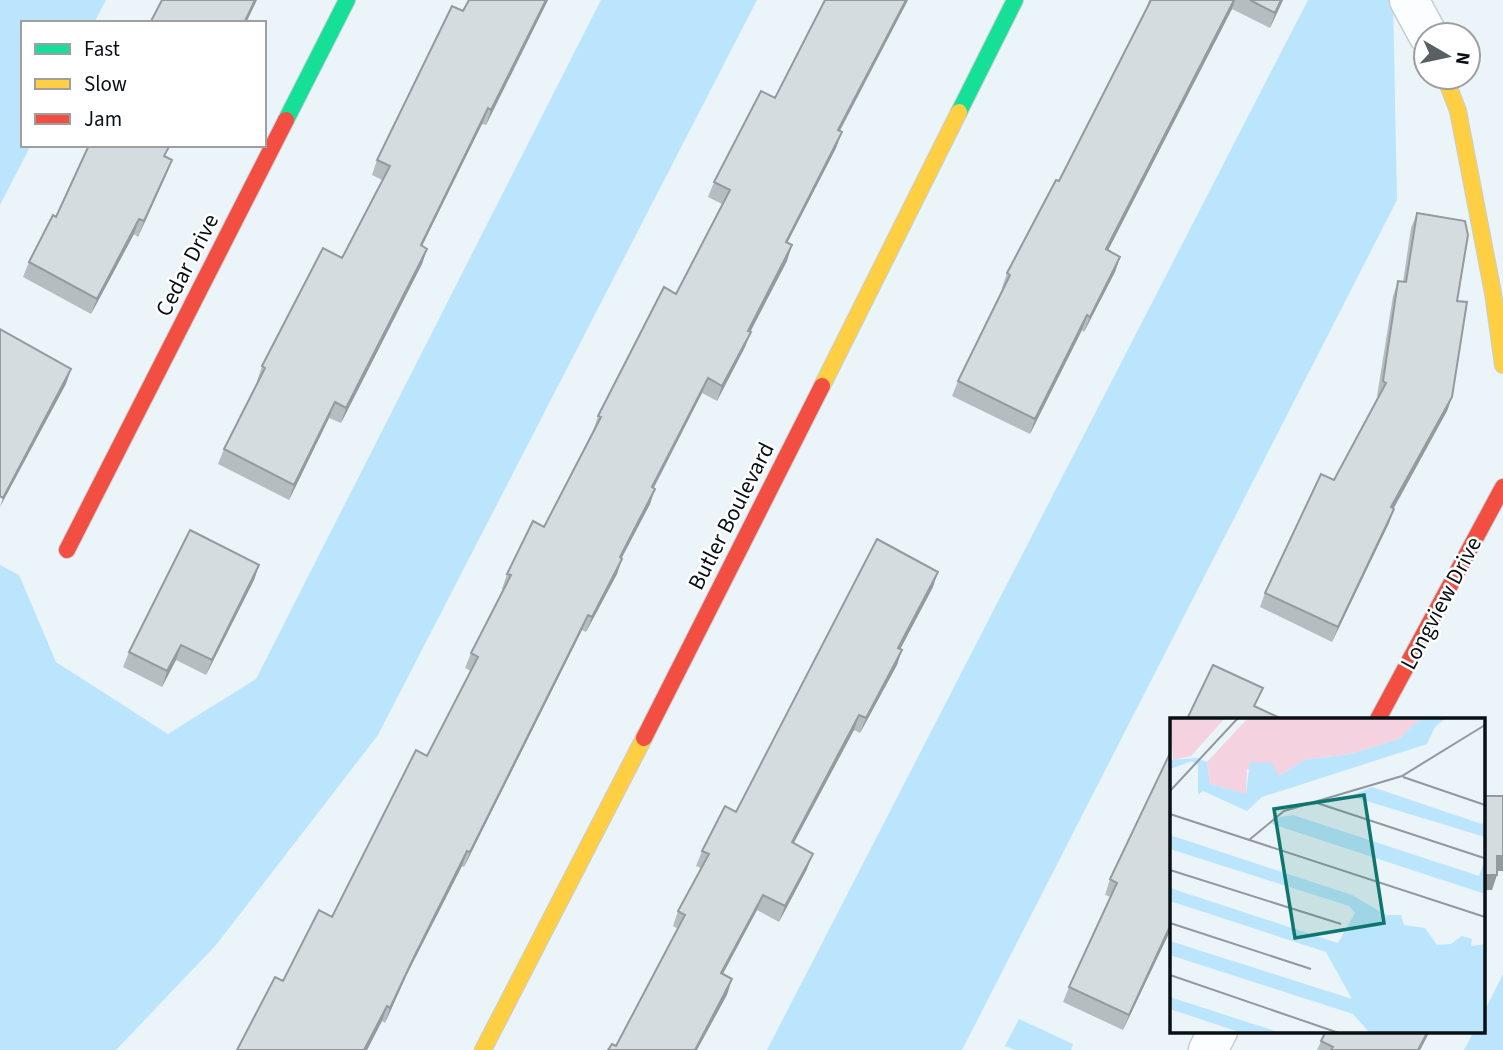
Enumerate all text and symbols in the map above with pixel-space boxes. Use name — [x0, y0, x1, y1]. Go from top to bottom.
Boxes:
legend — [21, 21, 266, 147]
north arrow — [1412, 21, 1482, 91]
text: Fast — [84, 34, 120, 64]
text: N — [1448, 50, 1477, 67]
text: Slow — [84, 69, 127, 99]
text: Jam — [84, 104, 122, 134]
street label: Cedar Drive — [147, 208, 227, 322]
street label: Butler Boulevard — [680, 436, 782, 596]
street label: Longview Drive — [1392, 531, 1490, 675]
inset map — [1170, 718, 1486, 1032]

